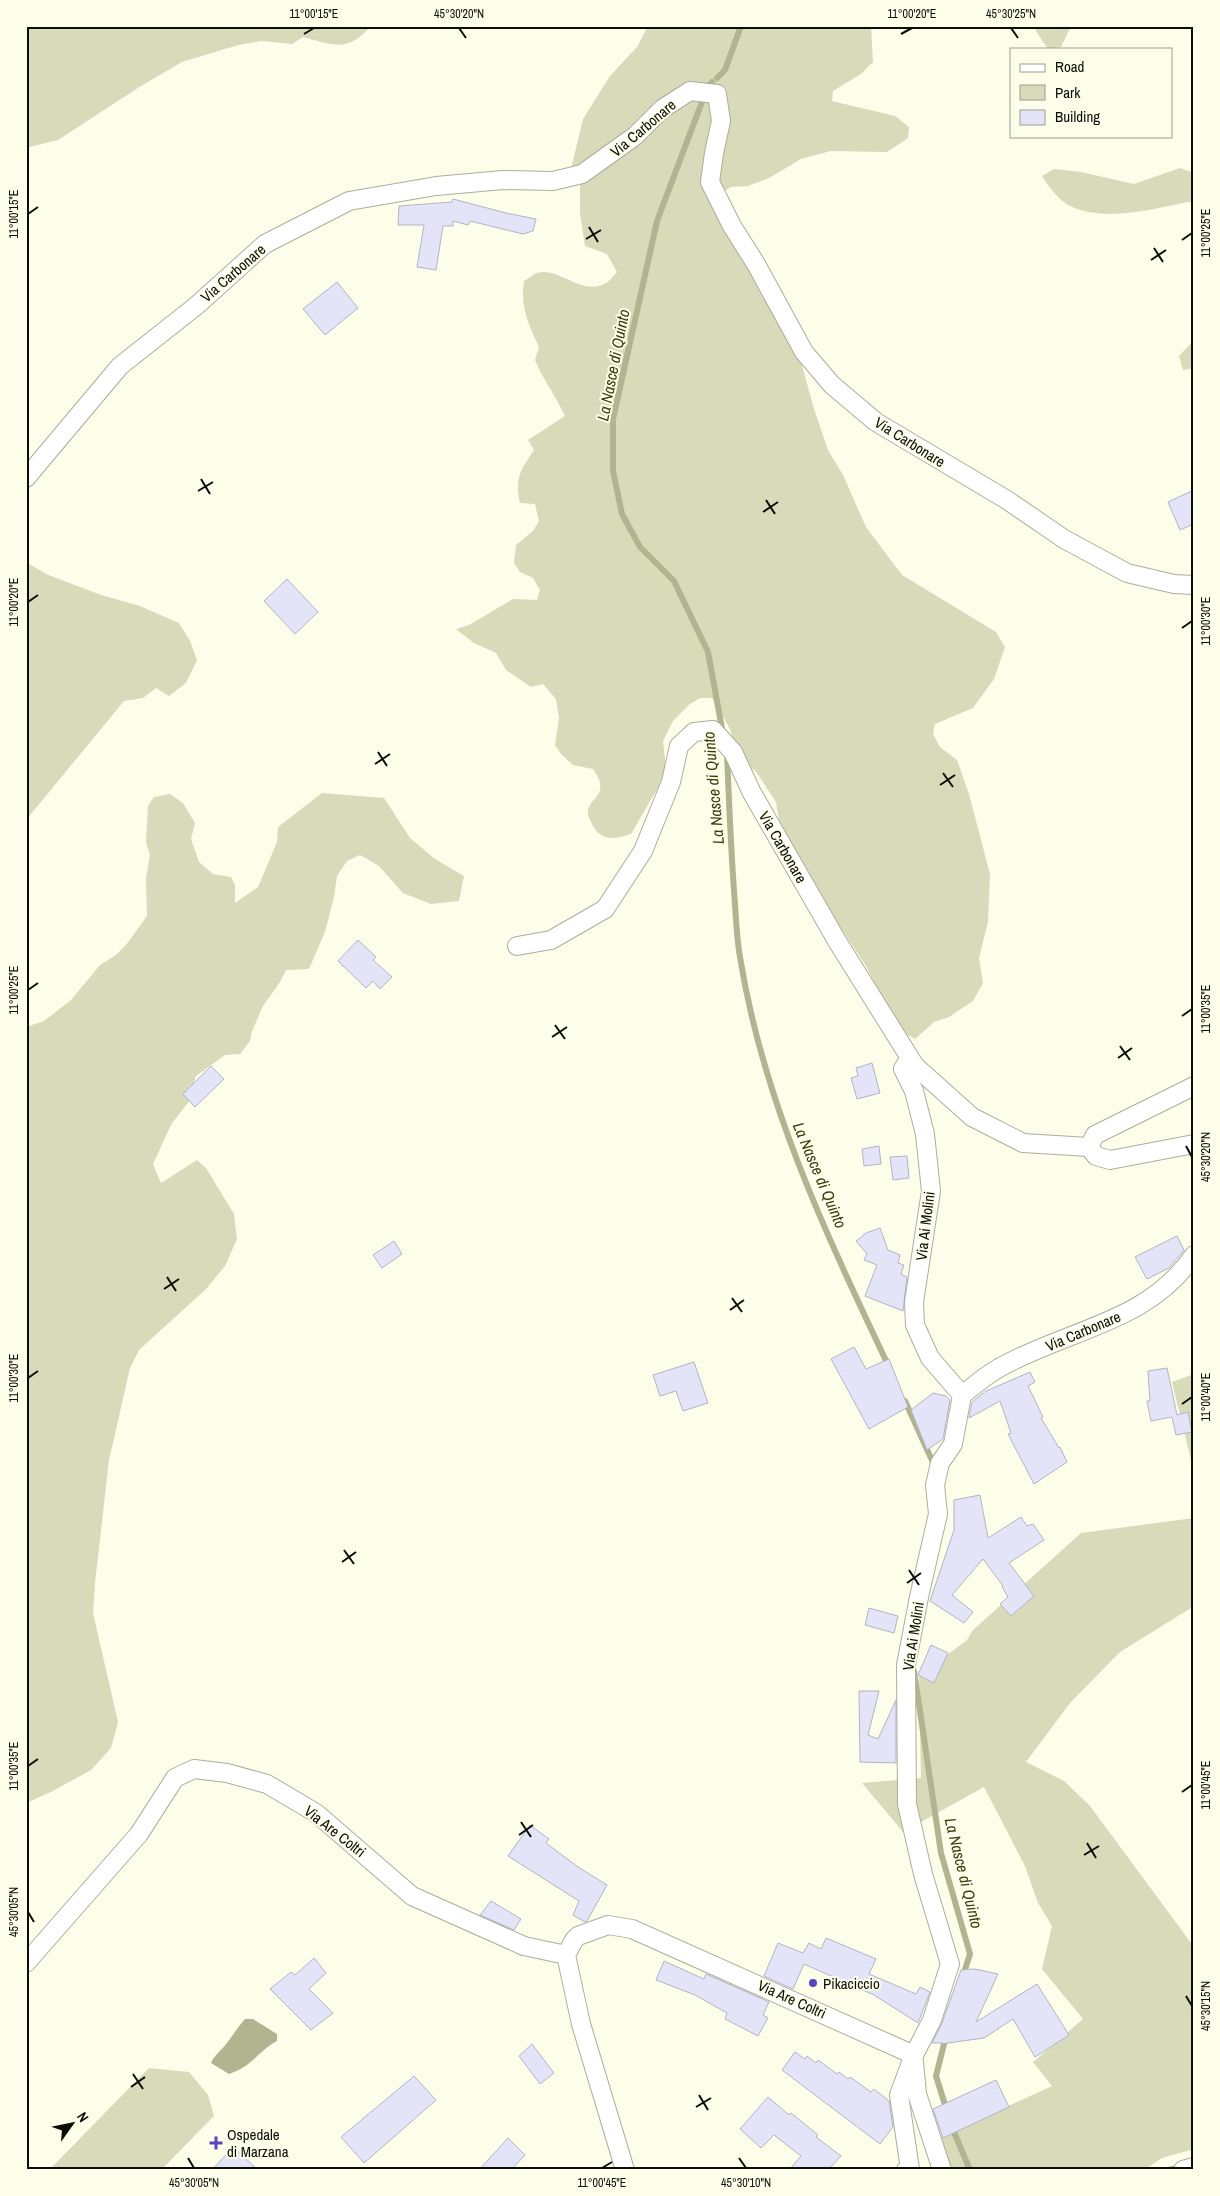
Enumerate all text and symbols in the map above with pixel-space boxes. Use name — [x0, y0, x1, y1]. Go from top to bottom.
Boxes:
text: 11°00'15"E — [290, 6, 338, 22]
text: 45°30'20"N — [434, 6, 484, 22]
text: 11°00'20"E — [888, 6, 936, 22]
text: 45°30'25"N — [986, 6, 1036, 22]
legend — [1010, 48, 1172, 138]
text: Road — [1055, 56, 1084, 77]
text: Park — [1055, 82, 1081, 103]
street label: Via Carbonare — [606, 94, 680, 162]
text: Building — [1055, 106, 1100, 127]
text: 11°00'15"E — [6, 190, 22, 238]
text: 11°00'25"E — [1198, 209, 1214, 257]
street label: Via Carbonare — [196, 239, 270, 307]
water label: La Nasce di Quinto — [591, 307, 635, 423]
street label: Via Carbonare — [871, 412, 950, 472]
text: 11°00'20"E — [6, 578, 22, 626]
text: 11°00'30"E — [1198, 597, 1214, 645]
water label: La Nasce di Quinto — [697, 731, 729, 845]
street label: Via Carbonare — [754, 807, 812, 887]
text: 11°00'25"E — [6, 966, 22, 1014]
text: 11°00'35"E — [1198, 985, 1214, 1033]
water label: La Nasce di Quinto — [788, 1119, 852, 1231]
text: 45°30'20"N — [1198, 1132, 1214, 1182]
street label: Via Ai Molini — [910, 1190, 940, 1262]
street label: Via Carbonare — [1042, 1306, 1124, 1356]
text: 11°00'30"E — [6, 1354, 22, 1402]
text: 11°00'40"E — [1198, 1373, 1214, 1421]
street label: Via Ai Molini — [897, 1600, 929, 1672]
text: 11°00'35"E — [6, 1742, 22, 1790]
text: 11°00'45"E — [1198, 1761, 1214, 1809]
street label: Via Are Coltri — [300, 1800, 370, 1862]
water label: La Nasce di Quinto — [940, 1815, 988, 1931]
text: 45°30'05"N — [6, 1887, 22, 1937]
place label: Pikaciccio — [823, 1973, 880, 1994]
street label: Via Are Coltri — [754, 1975, 830, 2023]
marker: Pikaciccio — [807, 1977, 819, 1989]
text: 45°30'15"N — [1198, 1981, 1214, 2031]
north arrow — [48, 2098, 98, 2148]
text: N — [73, 2109, 93, 2125]
place label: Ospedale di Marzana — [227, 2124, 289, 2162]
marker: Ospedale di Marzana — [209, 2136, 223, 2150]
text: 45°30'05"N — [169, 2175, 219, 2191]
text: 11°00'45"E — [578, 2175, 626, 2191]
text: 45°30'10"N — [721, 2175, 771, 2191]

